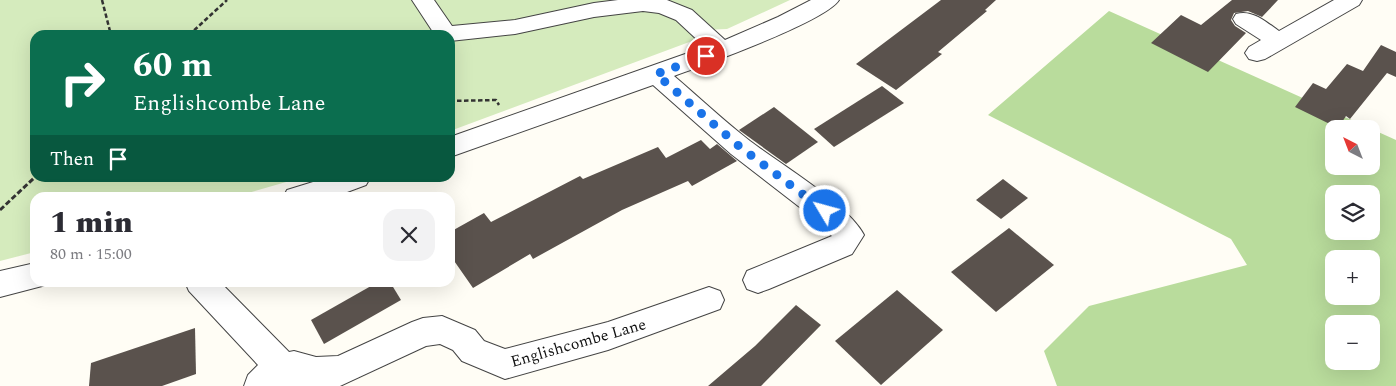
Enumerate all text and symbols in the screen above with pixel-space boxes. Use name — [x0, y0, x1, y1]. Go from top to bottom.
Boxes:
pin — [685, 35, 727, 77]
text: 60 m — [133, 39, 213, 92]
icon: arrive — [692, 42, 720, 70]
icon: right — [50, 50, 115, 115]
text: Englishcombe Lane — [133, 87, 325, 120]
north arrow — [1325, 120, 1380, 175]
map controls — [1325, 120, 1380, 370]
text: Then — [50, 145, 94, 174]
icon: arrive — [104, 145, 132, 173]
position arrow — [798, 184, 850, 236]
button: layers — [1325, 185, 1380, 240]
text: 1 min — [50, 200, 133, 246]
button: close — [383, 209, 435, 261]
text: 80 m · 15:00 — [50, 242, 132, 266]
button: + — [1325, 250, 1380, 305]
street label: Englishcombe Lane — [508, 312, 649, 374]
button: − — [1325, 315, 1380, 370]

